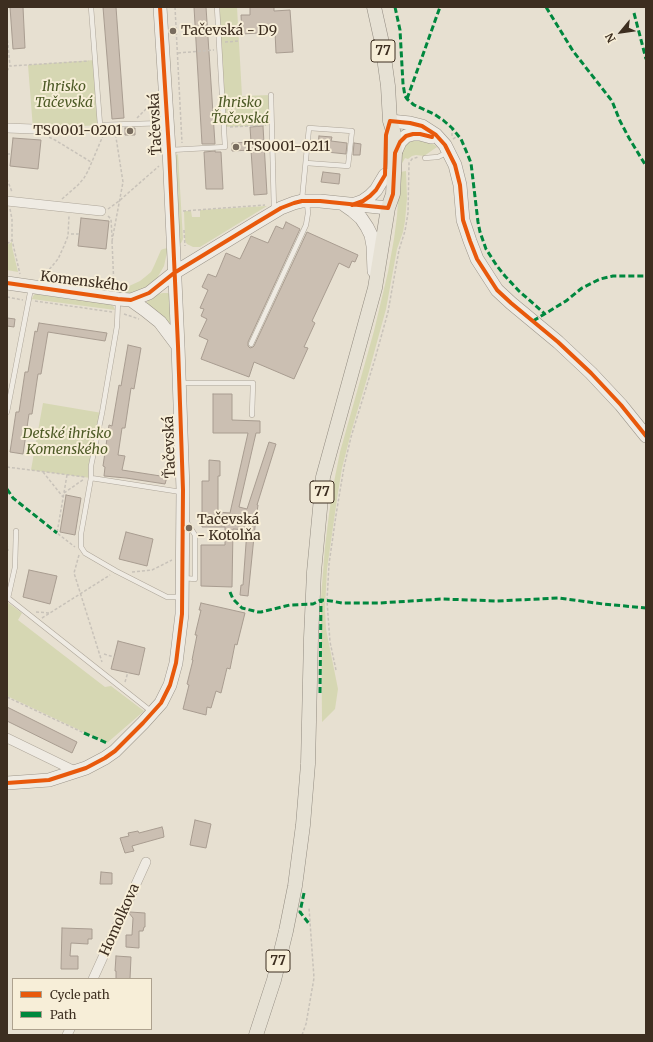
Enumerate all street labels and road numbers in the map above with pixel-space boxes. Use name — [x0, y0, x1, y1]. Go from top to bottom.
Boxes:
road number: 77 — [371, 40, 395, 62]
street label: Ťačevská — [146, 92, 166, 156]
street label: Komenského — [39, 268, 129, 296]
street label: Ťačevská — [161, 416, 179, 478]
road number: 77 — [310, 481, 334, 503]
street label: Homolkova — [97, 881, 143, 959]
road number: 77 — [266, 950, 290, 972]

